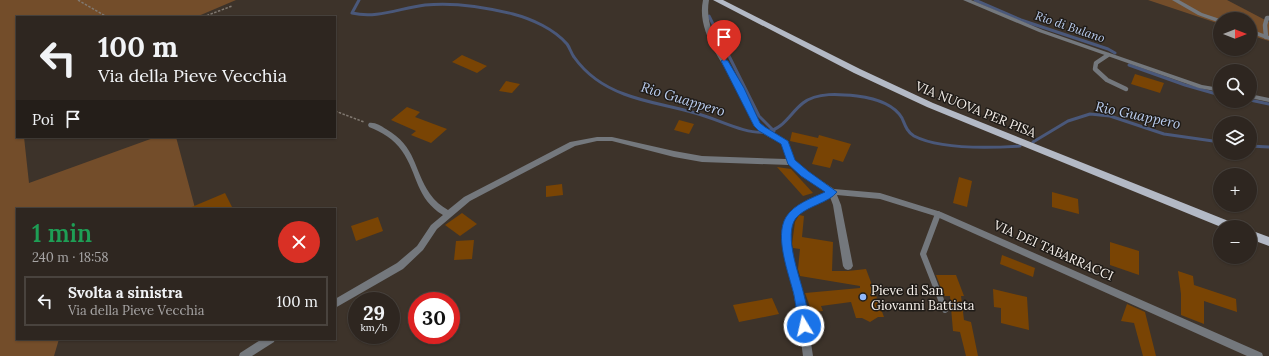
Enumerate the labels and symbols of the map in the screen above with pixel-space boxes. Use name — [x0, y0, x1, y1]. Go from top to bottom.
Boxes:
water label: Rio di Bulano — [1033, 8, 1107, 45]
north arrow — [1213, 12, 1257, 56]
pin — [707, 20, 741, 61]
street label: VIA NUOVA PER PISA — [912, 77, 1040, 142]
water label: Rio Guappero — [639, 78, 727, 120]
water label: Rio Guappero — [1094, 97, 1182, 133]
street label: VIA DEI TABARRACCI — [990, 216, 1116, 285]
place label: Pieve di San Giovanni Battista — [871, 282, 975, 314]
speed limit sign: 30 — [408, 292, 460, 344]
marker: Pieve di San Giovanni Battista — [858, 292, 868, 302]
position arrow — [783, 305, 825, 347]

